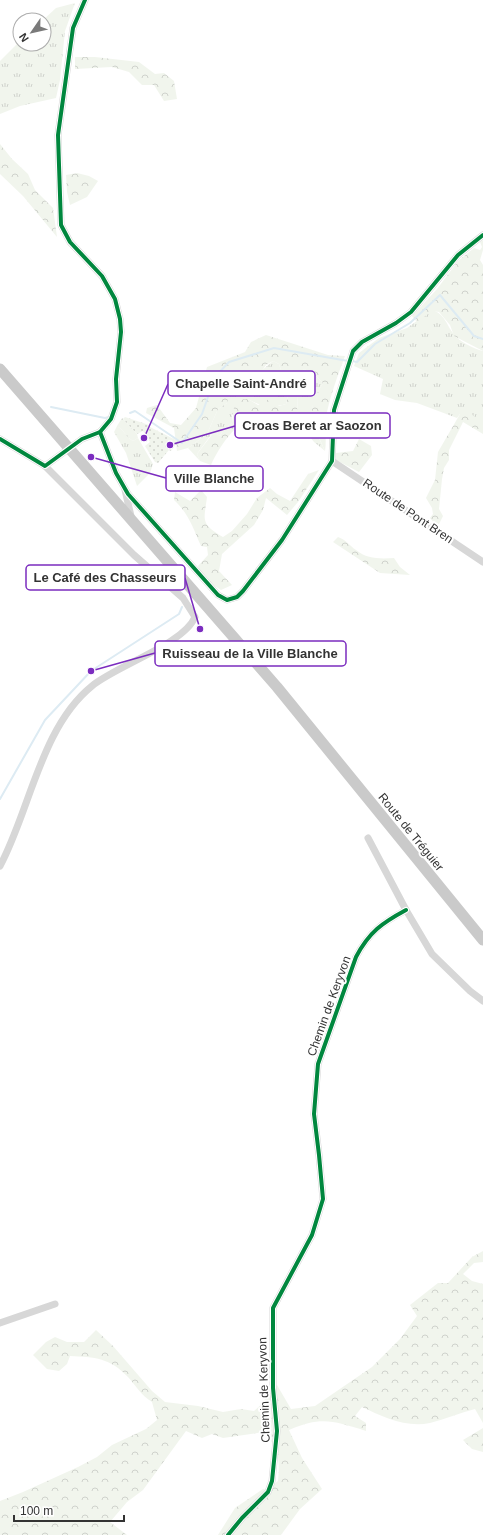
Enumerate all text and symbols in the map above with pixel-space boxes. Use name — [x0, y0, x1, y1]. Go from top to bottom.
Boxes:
north arrow — [12, 12, 52, 52]
text: N — [16, 31, 31, 44]
callout: Chapelle Saint-André — [168, 371, 315, 396]
text: Chapelle Saint-André — [175, 376, 307, 391]
callout: Croas Beret ar Saozon — [235, 413, 390, 438]
text: Croas Beret ar Saozon — [242, 418, 382, 433]
callout: Ville Blanche — [166, 466, 263, 491]
text: Ville Blanche — [174, 471, 254, 486]
street label: Route de Pont Bren — [360, 476, 456, 546]
callout: Le Café des Chasseurs — [26, 565, 185, 590]
text: Le Café des Chasseurs — [33, 570, 177, 585]
callout: Ruisseau de la Ville Blanche — [155, 641, 346, 666]
text: Ruisseau de la Ville Blanche — [162, 646, 338, 661]
street label: Route de Tréguier — [375, 790, 447, 874]
street label: Chemin de Keryvon — [304, 954, 354, 1058]
street label: Chemin de Keryvon — [255, 1337, 273, 1443]
scale bar — [14, 1497, 124, 1523]
text: 100 m — [20, 1504, 53, 1518]

